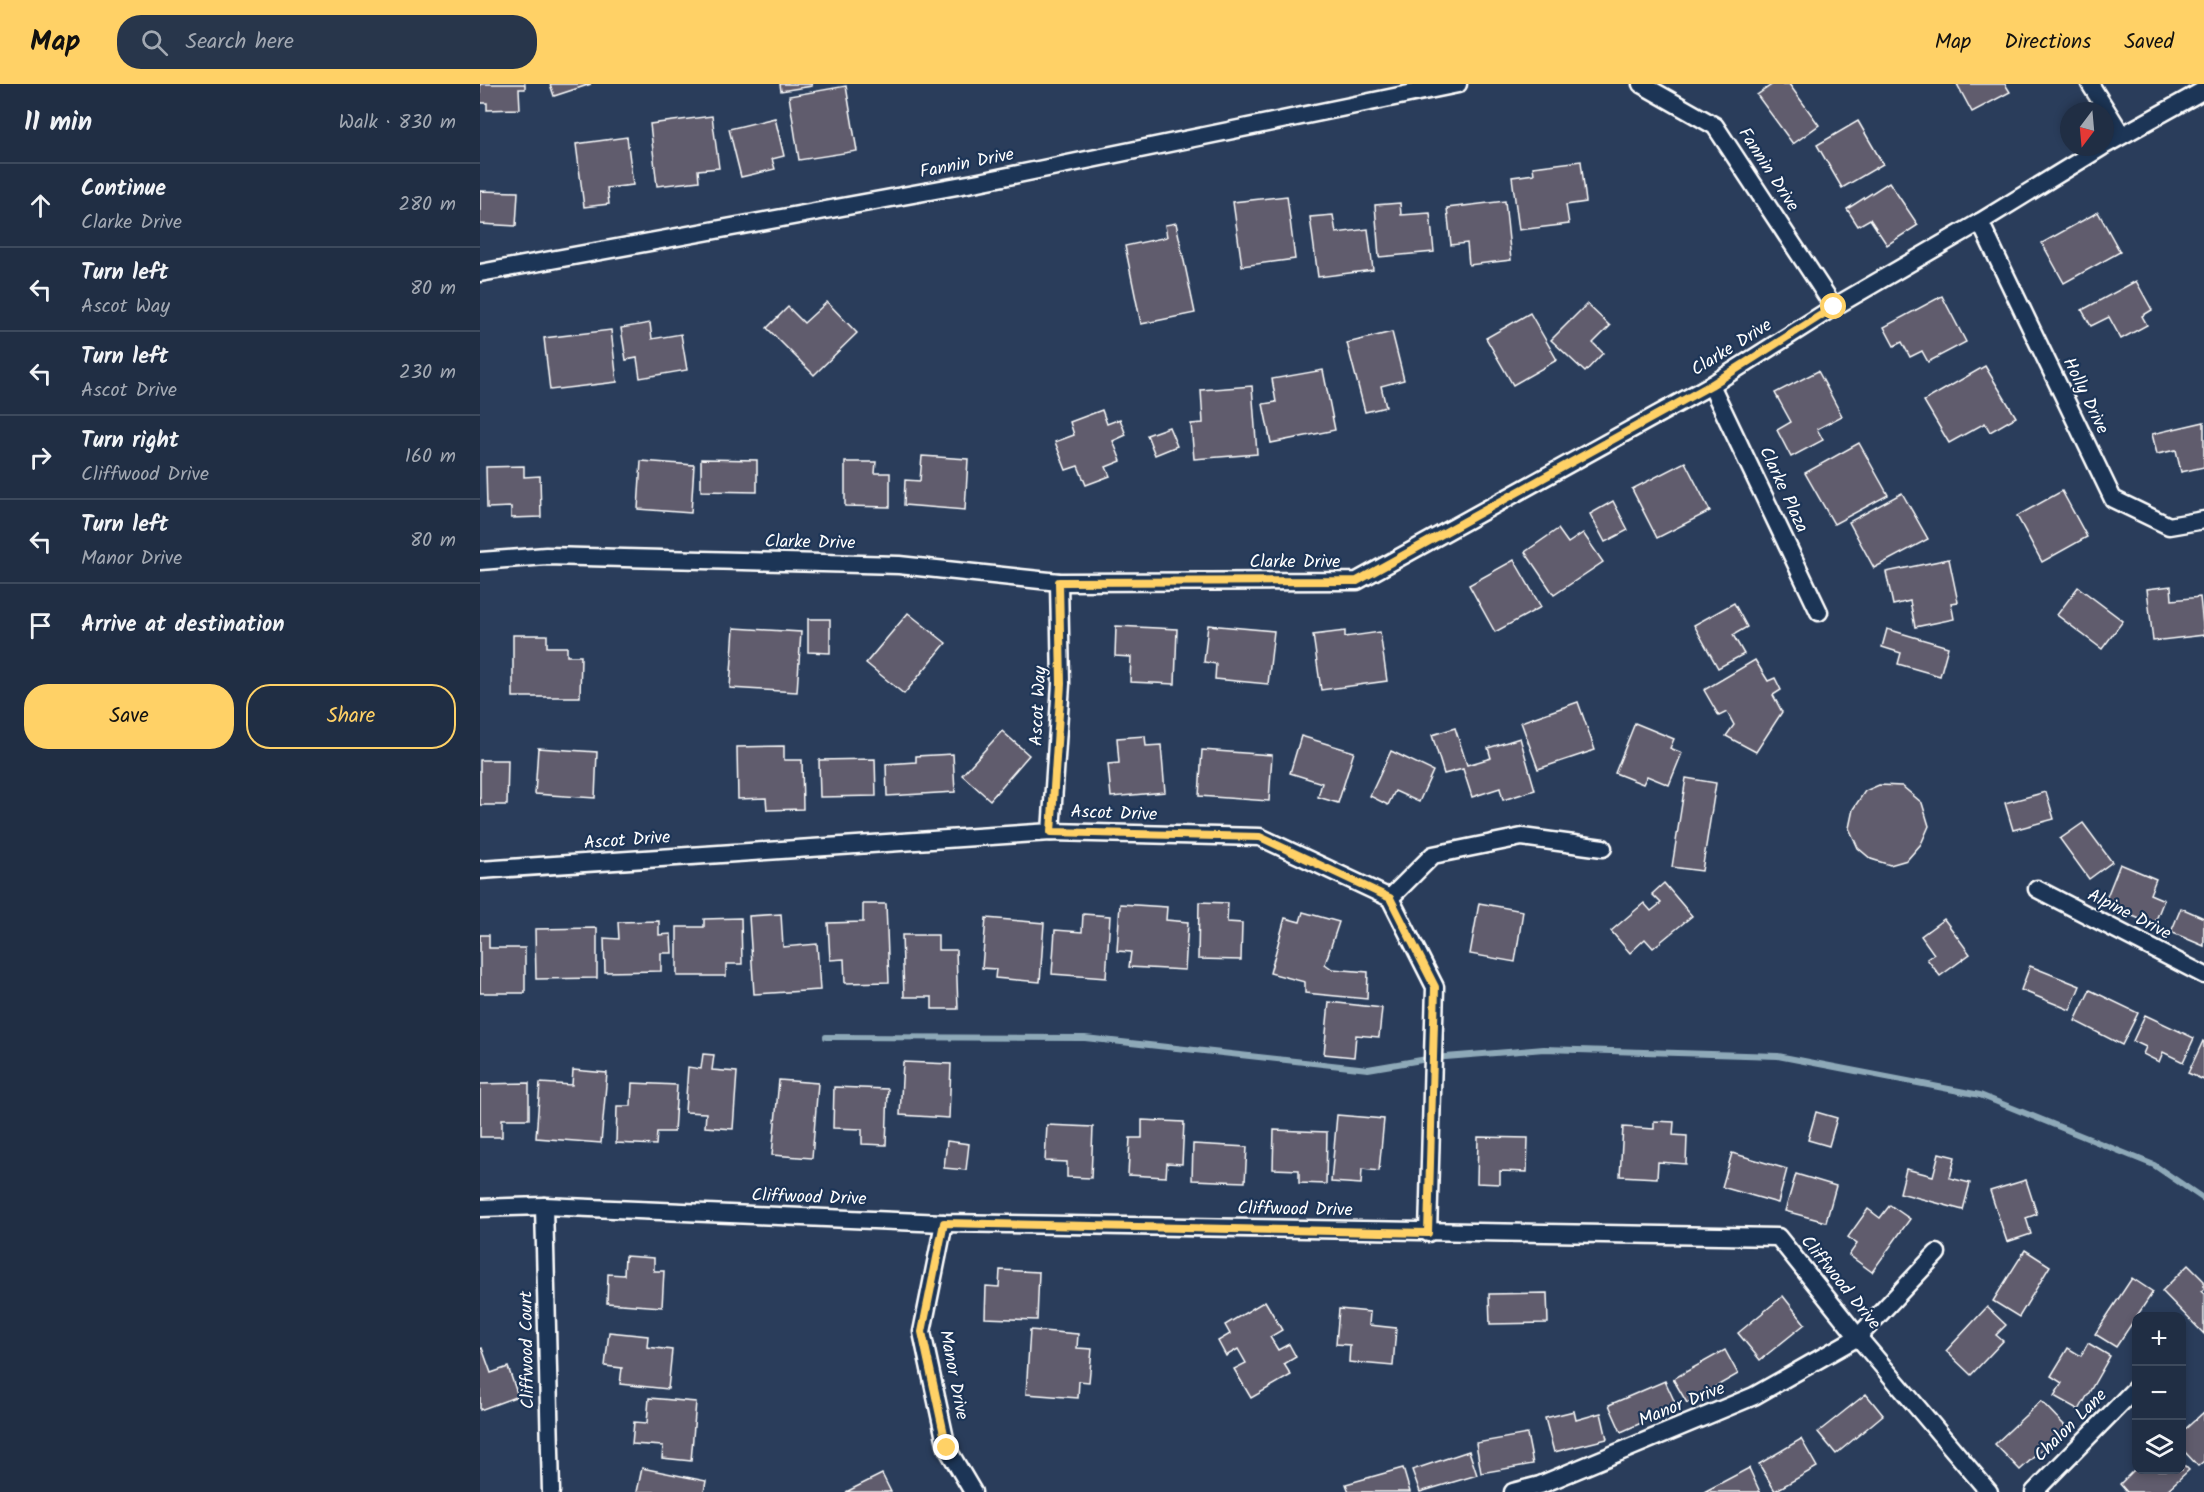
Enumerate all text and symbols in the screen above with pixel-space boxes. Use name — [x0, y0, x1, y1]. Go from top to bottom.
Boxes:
search box — [117, 15, 537, 69]
text: Map — [30, 20, 81, 65]
text: Search here — [186, 25, 294, 60]
icon: search — [138, 26, 171, 59]
text: Map — [1935, 26, 1971, 59]
text: Directions — [2004, 26, 2091, 59]
text: Saved — [2124, 26, 2174, 59]
text: 11 min — [24, 102, 92, 144]
north arrow — [2060, 102, 2114, 156]
text: Walk · 830 m — [339, 107, 456, 139]
street label: Fannin Drive — [1730, 122, 1806, 218]
street label: Fannin Drive — [917, 141, 1017, 187]
text: Continue — [81, 172, 166, 207]
icon: ahead — [24, 189, 57, 222]
text: 280 m — [398, 189, 456, 221]
text: Clarke Drive — [81, 207, 182, 239]
text: Turn left — [81, 256, 168, 291]
icon: left — [24, 273, 57, 306]
text: 80 m — [410, 273, 456, 305]
text: Ascot Way — [81, 291, 170, 323]
route start — [1820, 293, 1846, 319]
street label: Clarke Drive — [1686, 312, 1778, 384]
text: Turn left — [81, 340, 168, 375]
street label: Holly Drive — [2054, 353, 2116, 439]
icon: left — [24, 357, 57, 390]
text: 230 m — [399, 357, 456, 389]
text: Ascot Drive — [81, 375, 177, 407]
text: Turn right — [81, 424, 179, 459]
icon: right — [24, 441, 57, 474]
text: 160 m — [405, 441, 456, 473]
street label: Clarke Plaza — [1750, 442, 1816, 538]
text: Cliffwood Drive — [81, 459, 209, 491]
text: Turn left — [81, 508, 168, 543]
icon: left — [24, 525, 57, 558]
text: 80 m — [410, 525, 456, 557]
street label: Clarke Drive — [764, 528, 856, 558]
text: Manor Drive — [81, 543, 182, 575]
street label: Clarke Drive — [1250, 548, 1340, 577]
text: Arrive at destination — [81, 608, 284, 643]
icon: arrive — [24, 609, 57, 642]
street label: Ascot Way — [1022, 665, 1056, 747]
button: Save — [24, 684, 234, 749]
button: Share — [246, 684, 456, 749]
street label: Ascot Drive — [1070, 798, 1158, 830]
street label: Ascot Drive — [583, 824, 671, 858]
street label: Alpine Drive — [2082, 881, 2176, 949]
street label: Cliffwood Drive — [751, 1181, 867, 1215]
street label: Cliffwood Drive — [1237, 1194, 1353, 1226]
street label: Cliffwood Drive — [1792, 1229, 1888, 1337]
street label: Cliffwood Court — [512, 1290, 544, 1409]
map controls — [2132, 1312, 2186, 1474]
button: + — [2132, 1312, 2186, 1366]
street label: Manor Drive — [930, 1328, 976, 1422]
button: − — [2132, 1366, 2186, 1420]
street label: Manor Drive — [1634, 1374, 1730, 1436]
street label: Chalon Lane — [2027, 1382, 2115, 1470]
button: layers — [2132, 1420, 2186, 1474]
route end — [933, 1434, 959, 1460]

